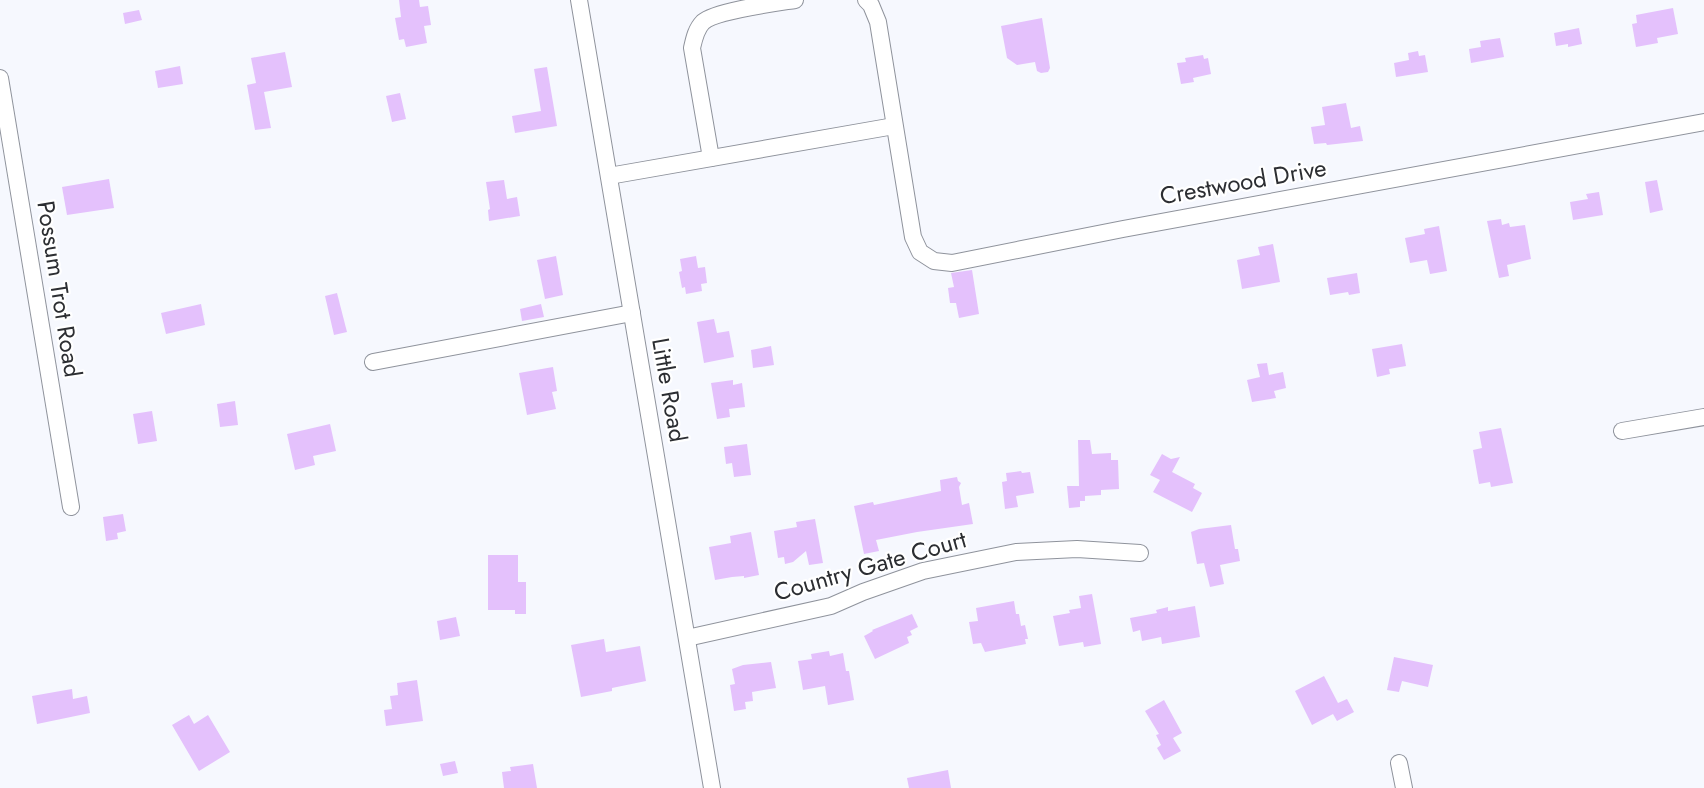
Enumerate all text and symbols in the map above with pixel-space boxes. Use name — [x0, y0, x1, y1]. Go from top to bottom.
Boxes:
street label: Crestwood Drive — [1157, 150, 1329, 213]
street label: Possum Trot Road — [28, 198, 91, 380]
street label: Little Road — [643, 335, 696, 445]
street label: Country Gate Court — [769, 521, 970, 610]

